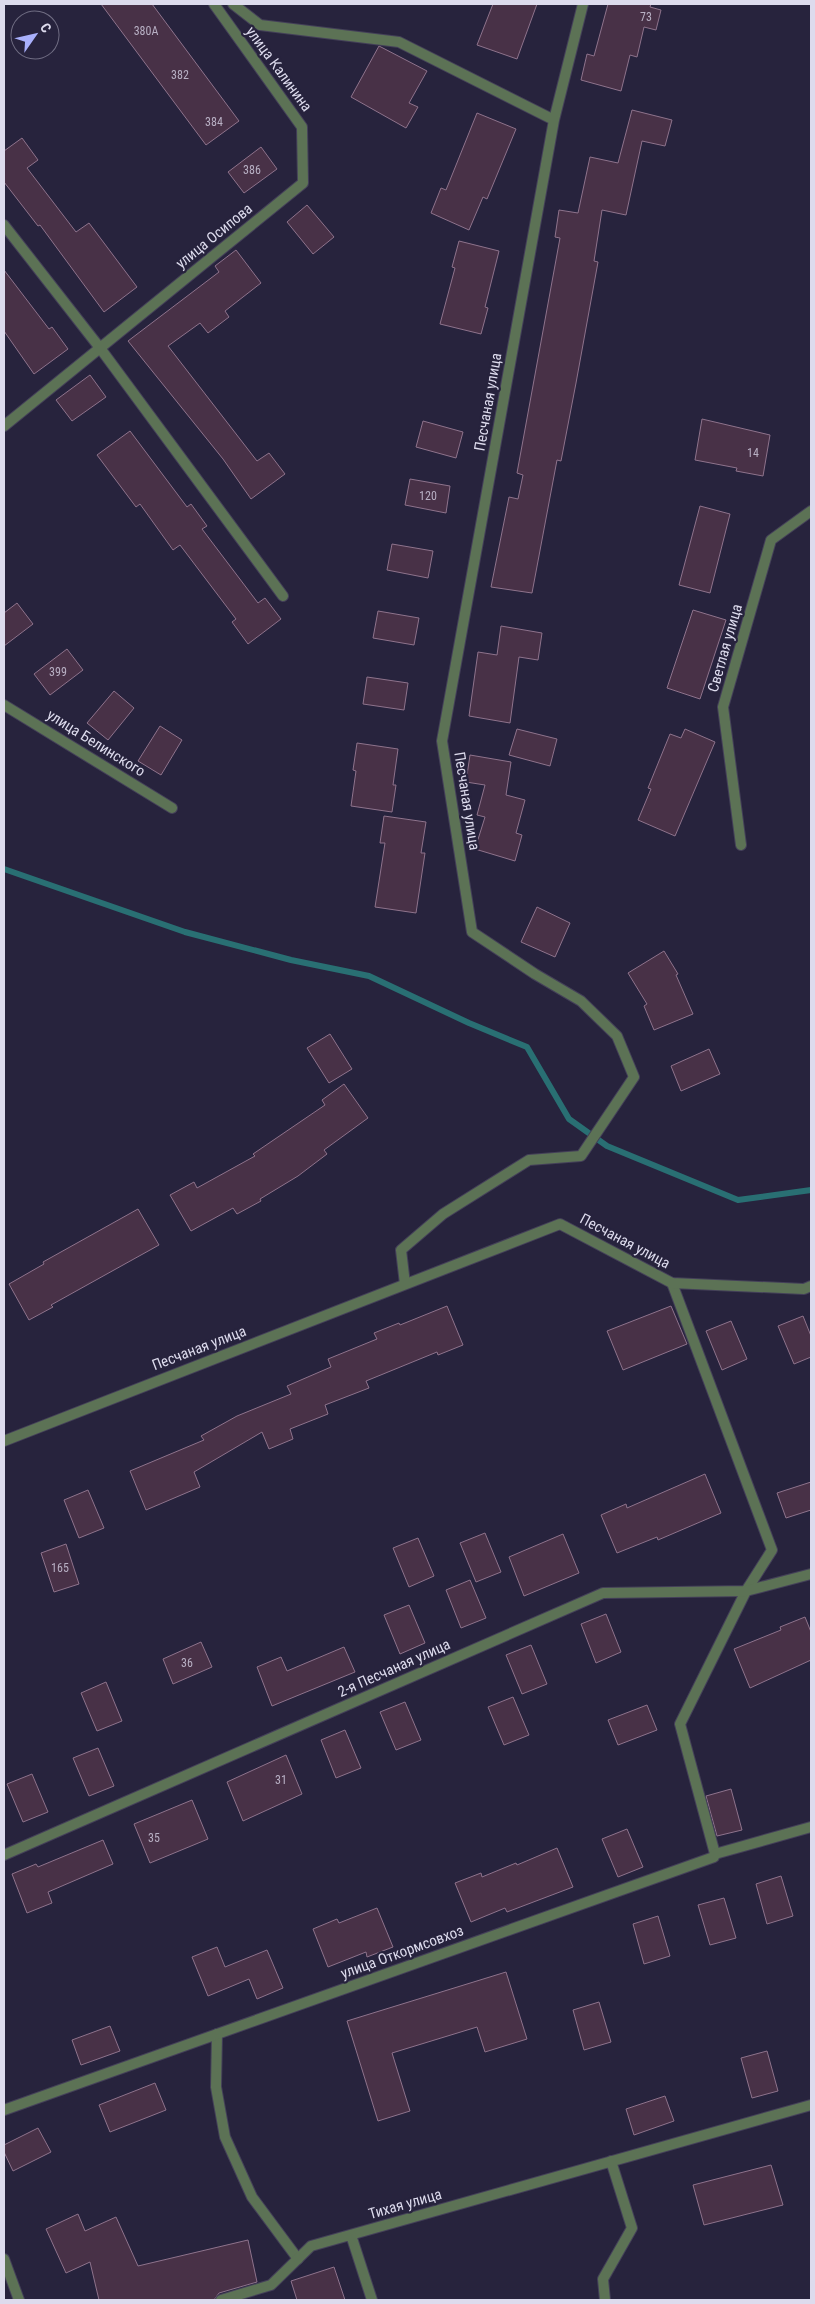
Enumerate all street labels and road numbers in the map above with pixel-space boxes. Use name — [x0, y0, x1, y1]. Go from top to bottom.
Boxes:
street label: улица Калинина — [242, 23, 316, 115]
street label: улица Осипова — [172, 200, 256, 272]
street label: Песчаная улица — [471, 351, 505, 453]
street label: Светлая улица — [704, 602, 746, 694]
street label: улица Белинского — [44, 706, 148, 780]
street label: Песчаная улица — [450, 750, 484, 852]
street label: Песчаная улица — [577, 1210, 673, 1272]
street label: Песчаная улица — [149, 1322, 249, 1374]
street label: 2-я Песчаная улица — [335, 1635, 453, 1701]
street label: улица Откормсовхоз — [338, 1921, 466, 1983]
street label: Тихая улица — [366, 2185, 444, 2223]

